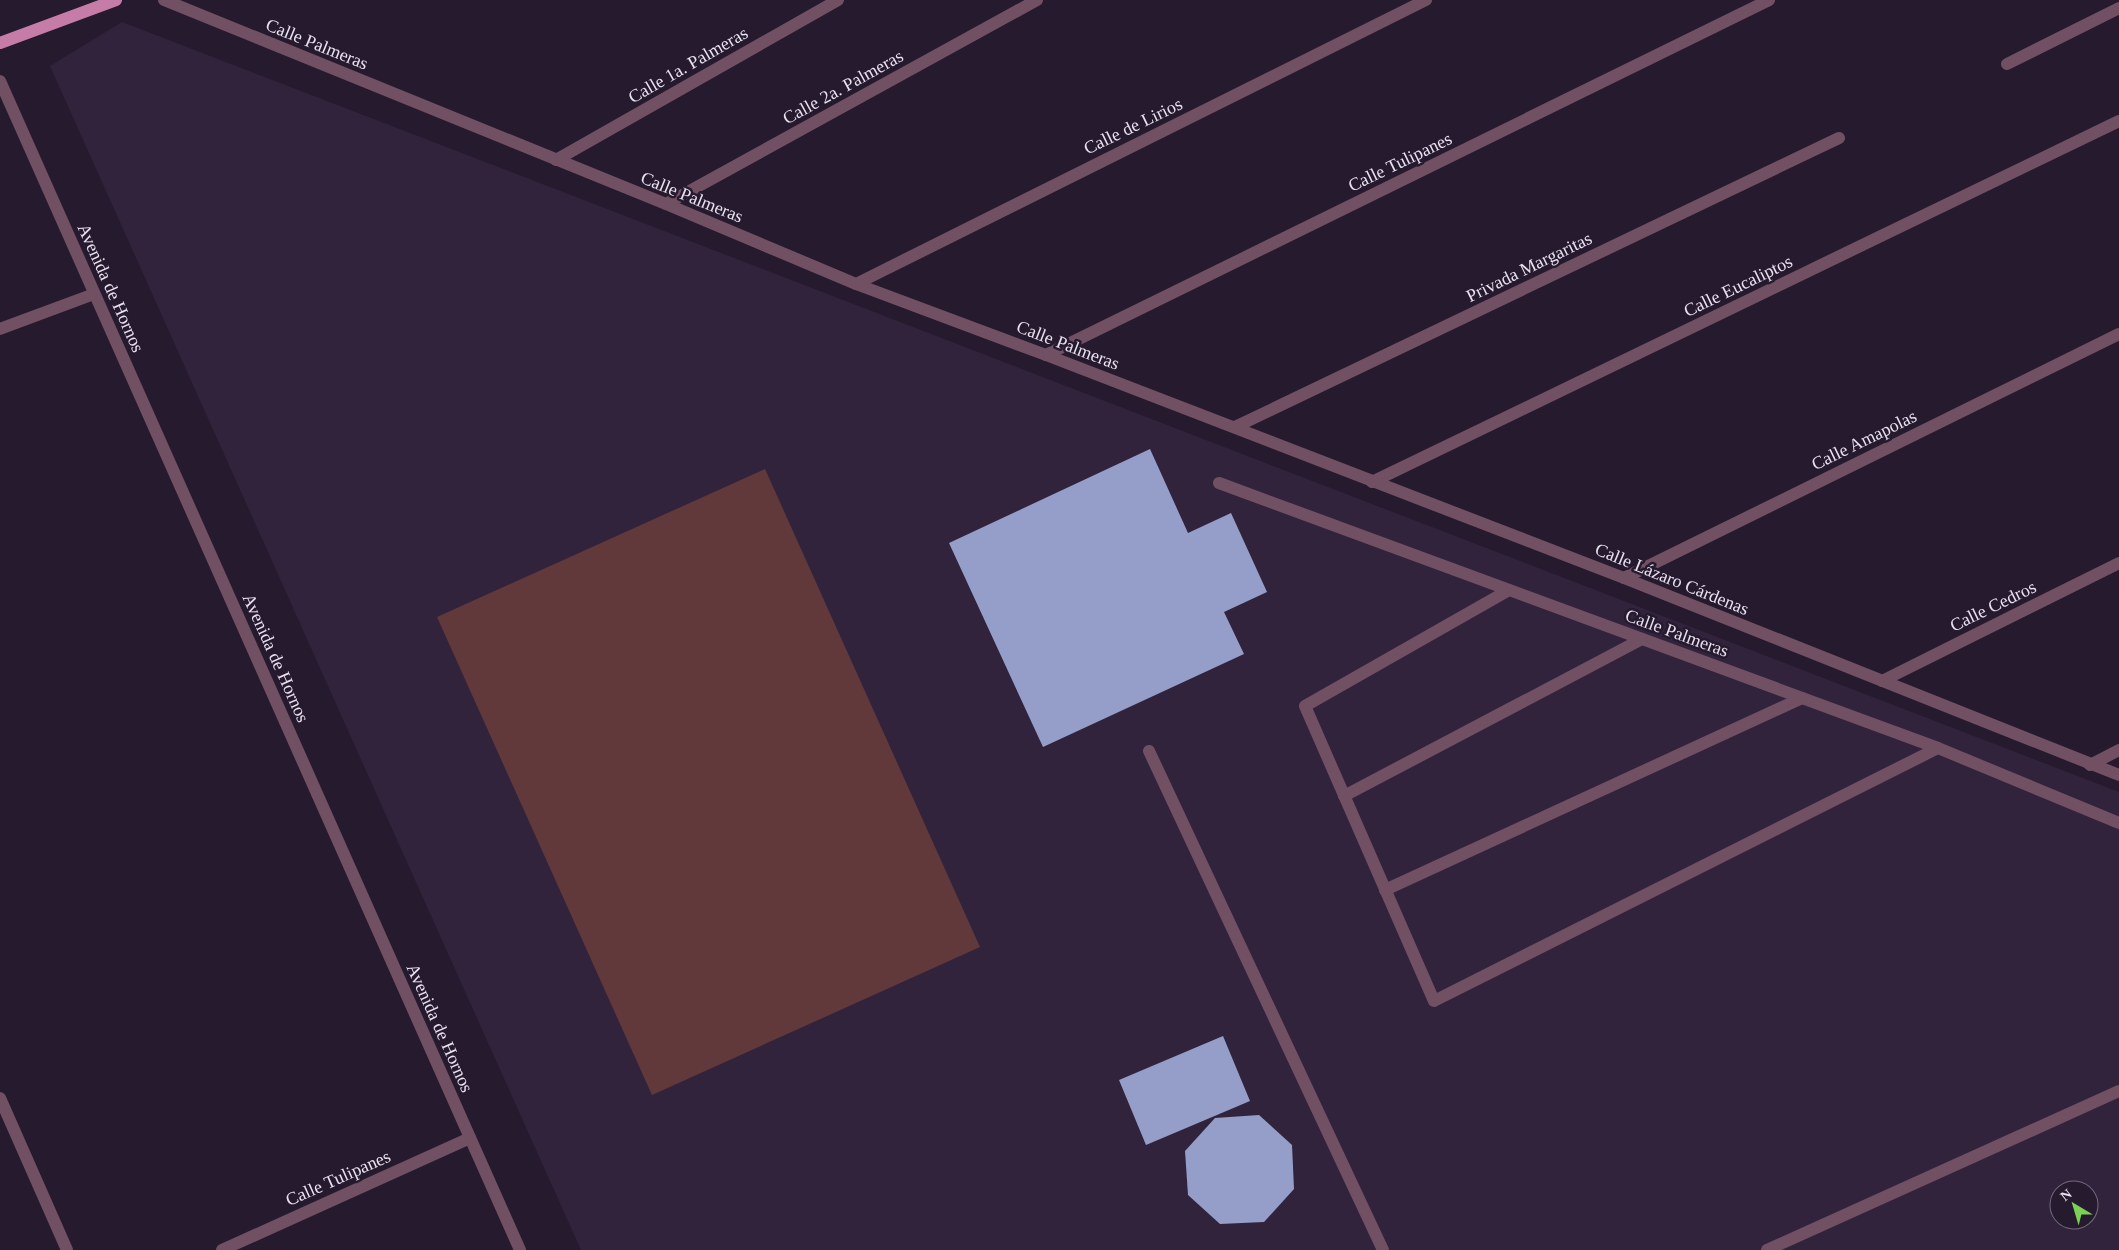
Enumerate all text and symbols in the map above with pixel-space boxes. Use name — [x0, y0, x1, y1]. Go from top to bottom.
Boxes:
street label: Calle Palmeras — [263, 14, 371, 74]
street label: Calle 1a. Palmeras — [625, 23, 751, 107]
street label: Calle 2a. Palmeras — [779, 46, 907, 128]
street label: Calle de Lirios — [1081, 94, 1185, 158]
street label: Calle Tulipanes — [1345, 128, 1455, 196]
street label: Calle Palmeras — [638, 167, 746, 227]
street label: Avenida de Hornos — [74, 221, 148, 355]
street label: Privada Margaritas — [1463, 228, 1595, 306]
street label: Calle Eucaliptos — [1680, 251, 1796, 321]
street label: Calle Palmeras — [1014, 316, 1122, 374]
street label: Calle Amapolas — [1808, 406, 1920, 474]
street label: Calle Lázaro Cárdenas — [1592, 539, 1752, 619]
street label: Calle Cedros — [1947, 577, 2039, 635]
street label: Avenida de Hornos — [239, 591, 313, 725]
street label: Calle Palmeras — [1623, 605, 1731, 661]
street label: Avenida de Hornos — [403, 961, 477, 1095]
street label: Calle Tulipanes — [283, 1146, 393, 1210]
north arrow — [2049, 1180, 2099, 1230]
text: N — [2058, 1186, 2075, 1204]

